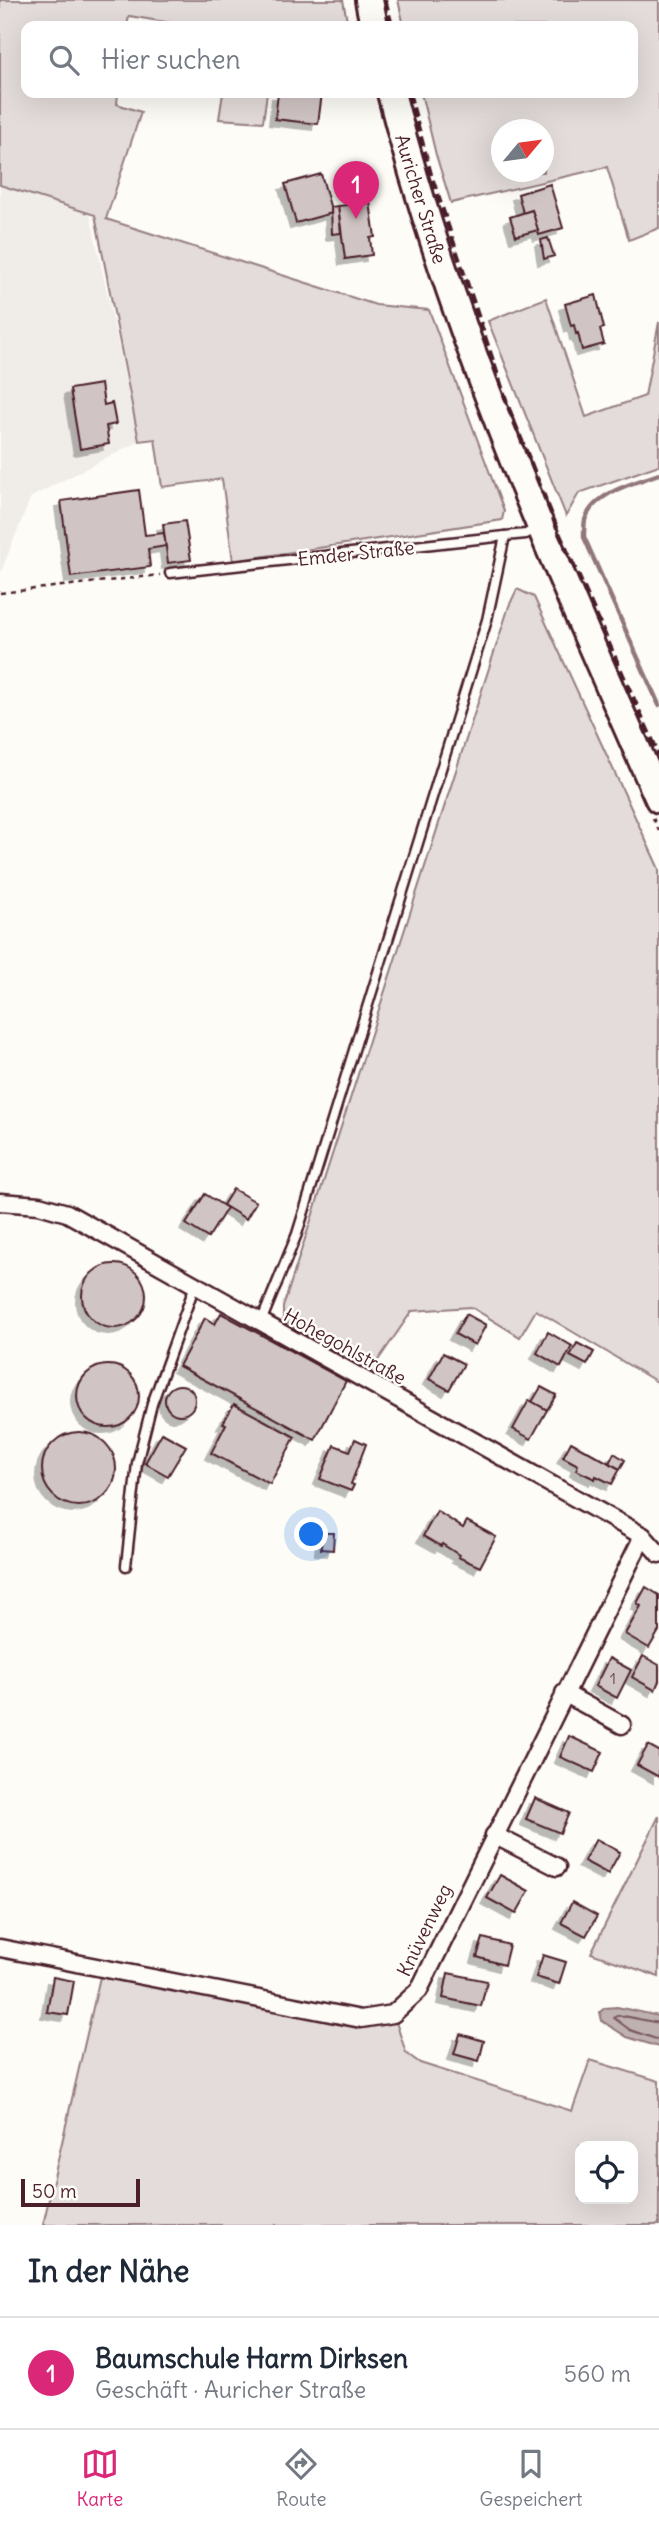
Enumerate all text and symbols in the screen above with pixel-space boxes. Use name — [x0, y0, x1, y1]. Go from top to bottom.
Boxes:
search box — [21, 21, 638, 98]
icon: search — [45, 41, 83, 79]
text: Hier suchen — [101, 43, 241, 76]
north arrow — [491, 119, 554, 182]
street label: Auricher Straße — [390, 131, 452, 267]
pin: 1 — [333, 161, 379, 219]
street label: Emder Straße — [297, 535, 415, 571]
street label: Hohegohlstraße — [280, 1303, 410, 1389]
your location — [294, 1517, 328, 1551]
house number: 1 — [610, 1668, 616, 1688]
street label: Knüvenweg — [391, 1880, 457, 1980]
map controls — [575, 2141, 638, 2204]
button: locate — [575, 2141, 638, 2204]
scale bar — [21, 2176, 140, 2208]
text: 50 m — [32, 2179, 77, 2203]
text: In der Nähe — [28, 2252, 190, 2290]
text: Baumschule Harm Dirksen — [95, 2342, 408, 2375]
text: 1 — [46, 2359, 56, 2388]
text: 560 m — [564, 2359, 631, 2388]
text: Geschäft · Auricher Straße — [95, 2375, 366, 2404]
tab: Karte — [77, 2445, 123, 2511]
tab: Route — [276, 2445, 326, 2511]
tab: Gespeichert — [479, 2445, 582, 2511]

